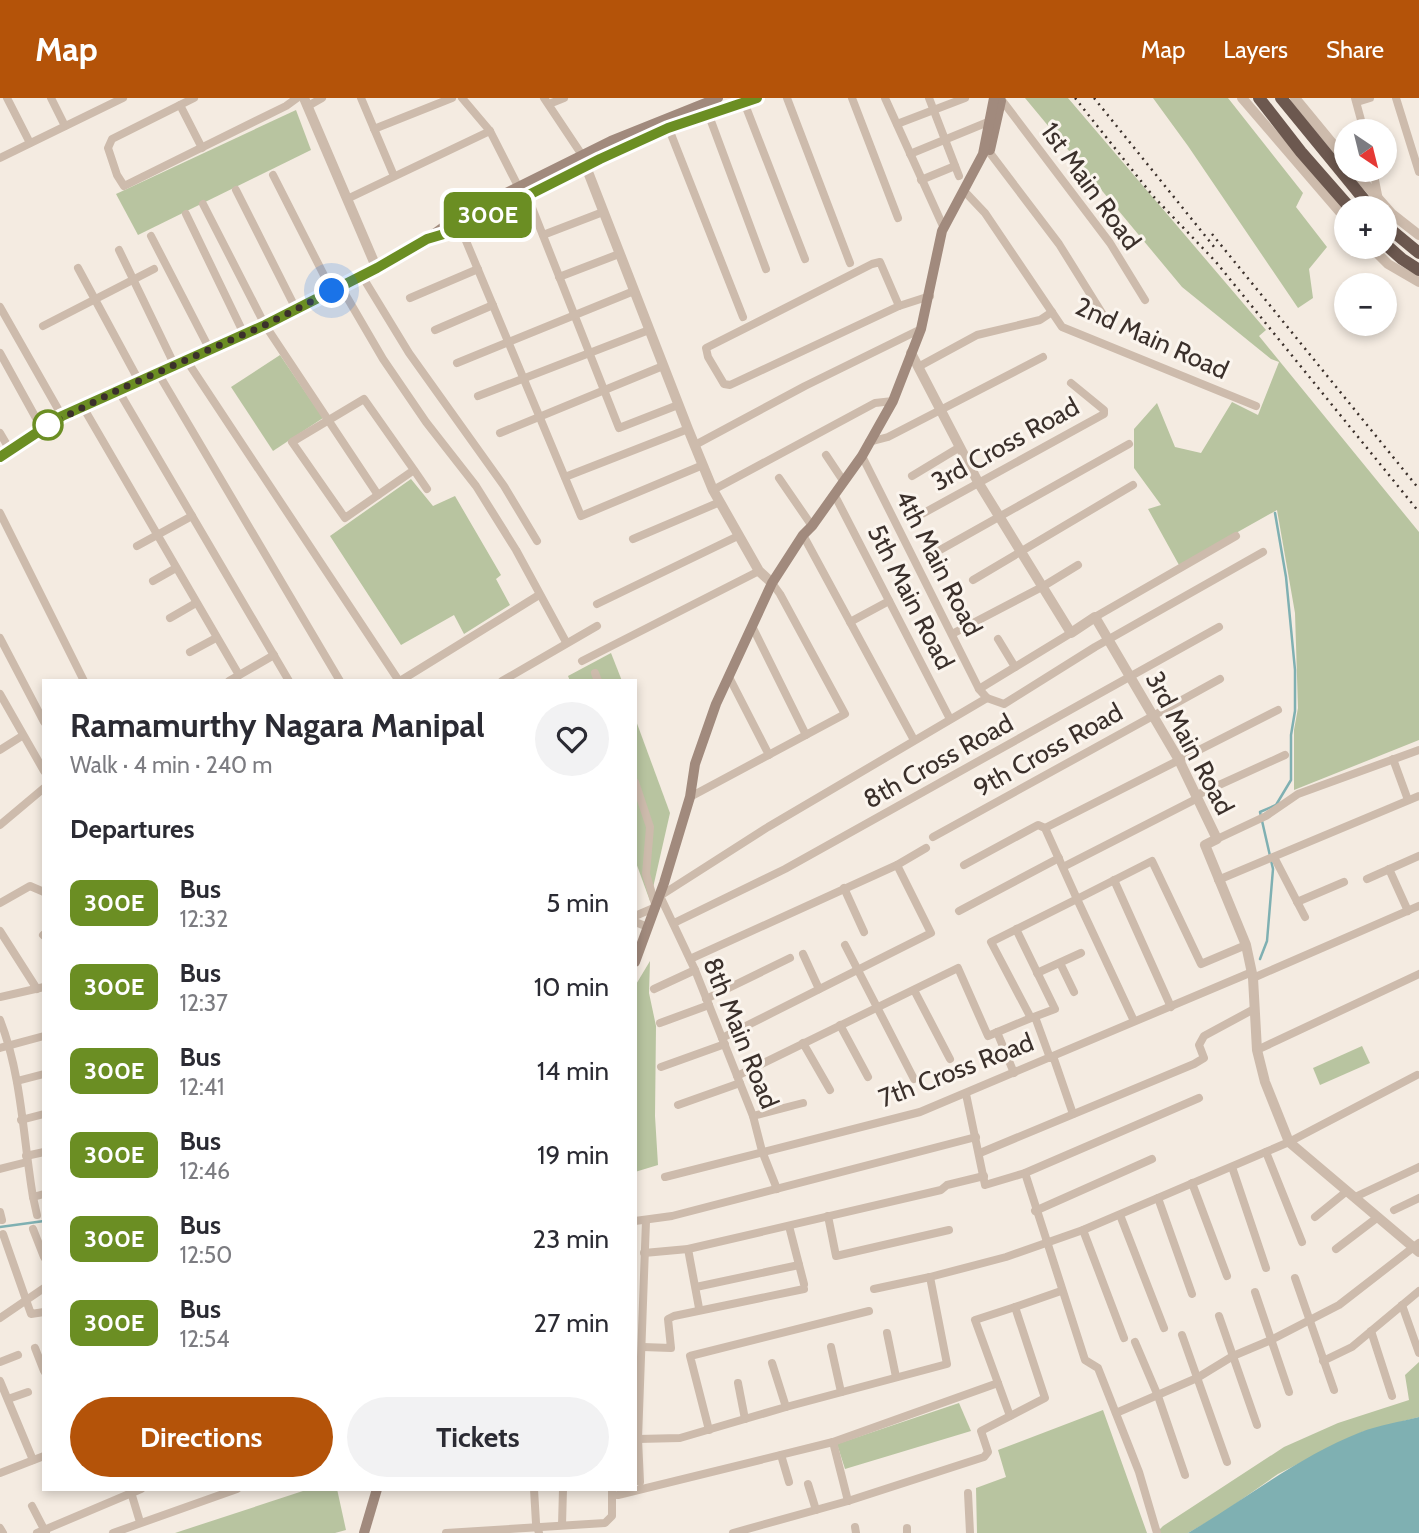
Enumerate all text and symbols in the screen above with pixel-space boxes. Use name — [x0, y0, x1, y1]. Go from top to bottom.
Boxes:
text: Map — [35, 29, 98, 69]
text: Map — [1141, 35, 1185, 64]
text: Layers — [1223, 35, 1288, 64]
text: Share — [1326, 35, 1384, 64]
street label: 1st Main Road — [1034, 116, 1148, 256]
north arrow — [1334, 119, 1396, 182]
map controls — [1334, 119, 1397, 336]
line badge: 300E — [439, 192, 537, 238]
button: + — [1334, 196, 1397, 259]
text: 300E — [458, 200, 518, 229]
your location — [314, 273, 349, 308]
button: − — [1334, 273, 1397, 336]
street label: 2nd Main Road — [1071, 290, 1233, 386]
street label: 3rd Cross Road — [926, 390, 1084, 498]
unlabelled marker — [33, 410, 63, 440]
street label: 4th Main Road — [889, 485, 989, 641]
street label: 5th Main Road — [861, 519, 961, 675]
street label: 3rd Main Road — [1139, 666, 1241, 820]
street label: 9th Cross Road — [968, 696, 1128, 804]
button: heart — [535, 702, 609, 776]
text: Ramamurthy Nagara Manipal — [70, 705, 485, 745]
street label: 8th Cross Road — [858, 707, 1018, 815]
text: Walk · 4 min · 240 m — [70, 751, 272, 779]
text: Departures — [70, 813, 194, 845]
text: Bus — [179, 873, 221, 905]
text: 5 min — [546, 887, 609, 919]
text: 300E — [84, 888, 144, 917]
text: 12:32 — [179, 905, 228, 933]
street label: 8th Main Road — [696, 953, 786, 1113]
text: Bus — [179, 957, 221, 989]
text: 10 min — [534, 971, 609, 1003]
text: 300E — [84, 972, 144, 1001]
text: 12:37 — [179, 989, 228, 1017]
street label: 7th Cross Road — [874, 1026, 1038, 1114]
text: Bus — [179, 1041, 221, 1073]
text: 14 min — [537, 1055, 609, 1087]
text: 300E — [84, 1056, 144, 1085]
text: 12:41 — [179, 1073, 225, 1101]
text: Bus — [179, 1125, 221, 1157]
text: 19 min — [537, 1139, 609, 1171]
text: 300E — [84, 1140, 144, 1169]
text: 12:46 — [179, 1157, 230, 1185]
text: Bus — [179, 1209, 221, 1241]
text: 23 min — [533, 1223, 609, 1255]
text: 300E — [84, 1224, 144, 1253]
text: 12:50 — [179, 1241, 232, 1269]
text: Bus — [179, 1293, 221, 1325]
text: 27 min — [534, 1307, 609, 1339]
text: 300E — [84, 1308, 144, 1337]
text: 12:54 — [179, 1325, 230, 1353]
button: Directions — [70, 1397, 333, 1477]
button: Tickets — [347, 1397, 609, 1477]

